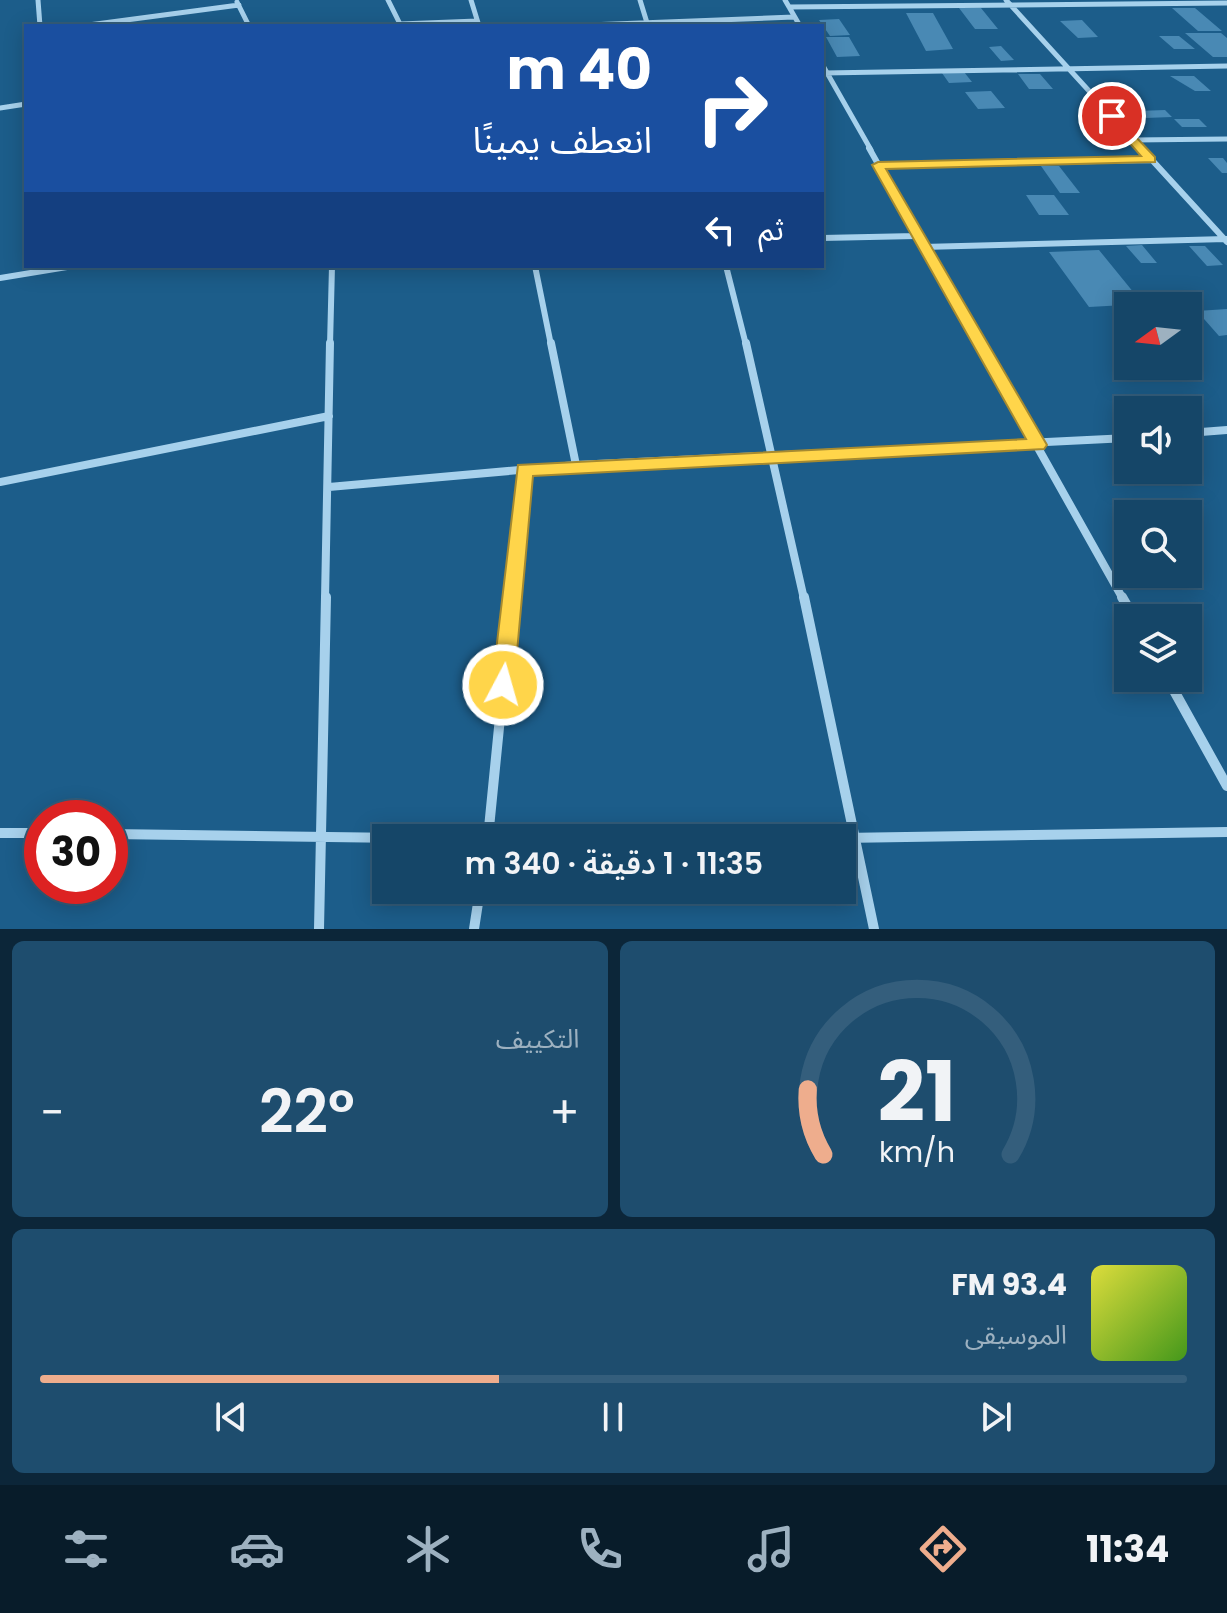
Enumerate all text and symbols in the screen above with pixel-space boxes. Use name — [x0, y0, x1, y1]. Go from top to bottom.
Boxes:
text: 40 m — [506, 30, 652, 109]
icon: right — [680, 56, 784, 160]
pin — [1078, 82, 1146, 150]
icon: arrive — [1090, 94, 1134, 138]
text: انعطف يمينًا — [472, 115, 652, 166]
icon: left — [698, 208, 742, 252]
text: ثم — [758, 208, 784, 251]
north arrow — [1114, 292, 1202, 380]
map controls — [1114, 292, 1202, 692]
button: sound — [1114, 396, 1202, 484]
button: search — [1114, 500, 1202, 588]
button: layers — [1114, 604, 1202, 692]
position arrow — [461, 643, 545, 727]
speed limit sign: 30 — [24, 800, 128, 904]
text: 11:35 · 1 دقيقة · 340 m — [465, 842, 763, 885]
text: التكييف — [496, 1021, 580, 1057]
text: 21 — [878, 1033, 957, 1149]
text: 22° — [259, 1070, 355, 1154]
text: − — [40, 1082, 64, 1143]
text: + — [549, 1082, 580, 1143]
text: km/h — [879, 1132, 955, 1172]
text: 93.4 FM — [951, 1263, 1067, 1306]
text: الموسيقى — [965, 1317, 1067, 1353]
icon: previous — [209, 1395, 253, 1439]
icon: pause — [591, 1395, 635, 1439]
icon: next — [974, 1395, 1018, 1439]
icon: filters — [58, 1521, 114, 1577]
icon: car — [229, 1521, 285, 1577]
icon: climate — [400, 1521, 456, 1577]
icon: phone — [572, 1521, 628, 1577]
icon: music — [743, 1521, 799, 1577]
icon: directions — [915, 1521, 971, 1577]
text: 11:34 — [1086, 1524, 1169, 1575]

